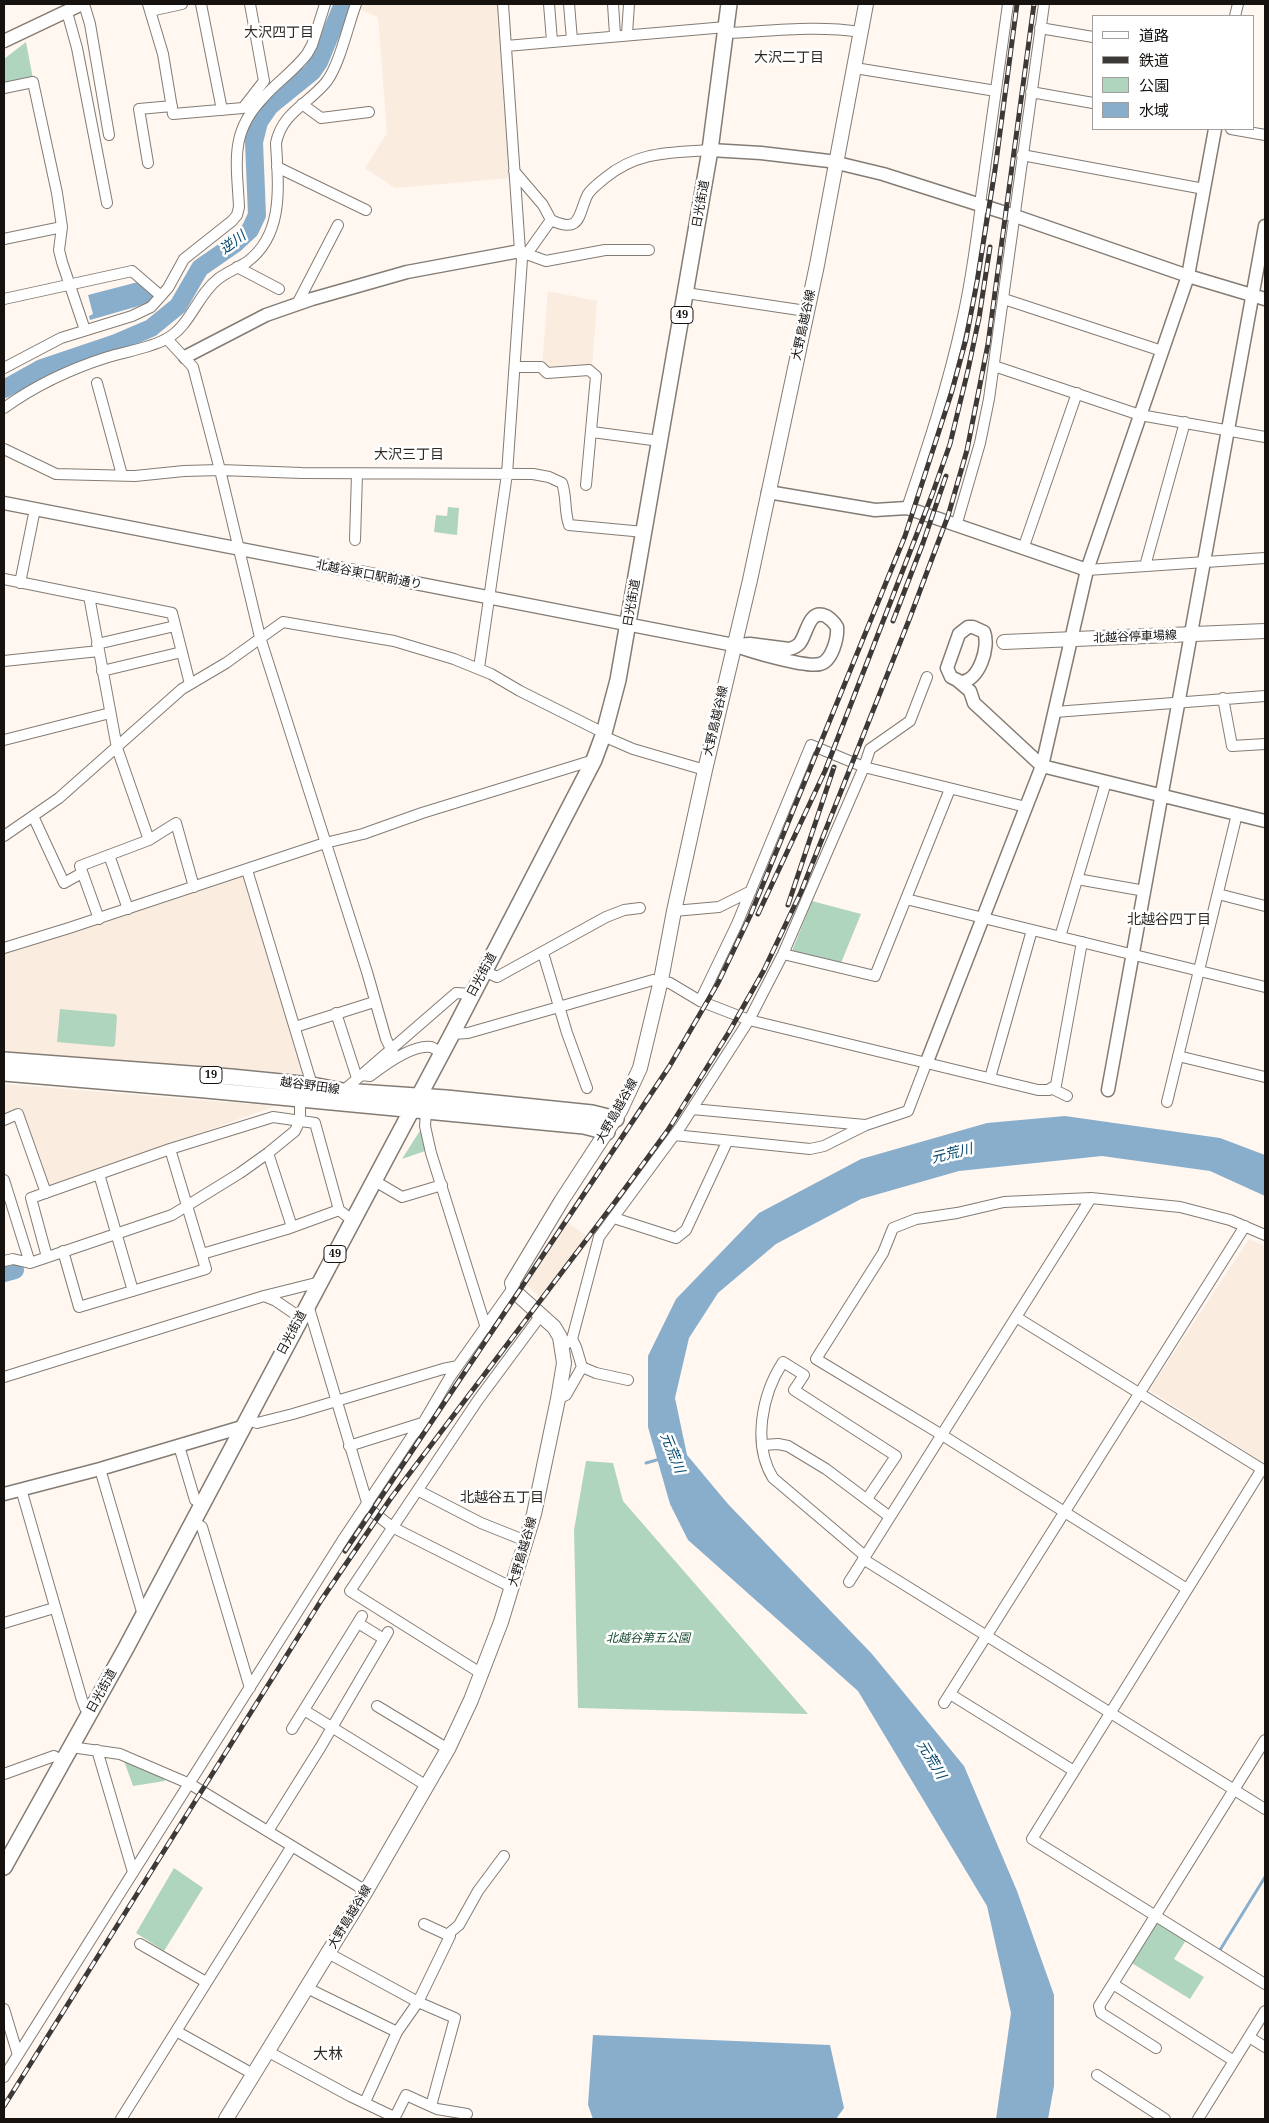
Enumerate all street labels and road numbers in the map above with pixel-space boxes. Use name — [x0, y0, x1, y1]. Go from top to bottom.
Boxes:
street label: 日光街道 — [690, 179, 712, 229]
street label: 大野島越谷線 — [789, 288, 819, 362]
road number: 49 — [671, 306, 693, 324]
street label: 北越谷東口駅前通り — [315, 558, 423, 592]
street label: 日光街道 — [621, 578, 643, 628]
street label: 北越谷停車場線 — [1093, 628, 1177, 646]
street label: 大野島越谷線 — [701, 684, 731, 758]
street label: 日光街道 — [464, 950, 500, 1000]
road number: 19 — [200, 1066, 222, 1084]
street label: 越谷野田線 — [279, 1075, 341, 1097]
street label: 大野島越谷線 — [593, 1076, 641, 1146]
road number: 49 — [324, 1246, 346, 1262]
street label: 日光街道 — [274, 1308, 310, 1358]
street label: 大野島越谷線 — [506, 1515, 540, 1589]
street label: 日光街道 — [84, 1667, 120, 1715]
street label: 大野島越谷線 — [325, 1882, 375, 1952]

